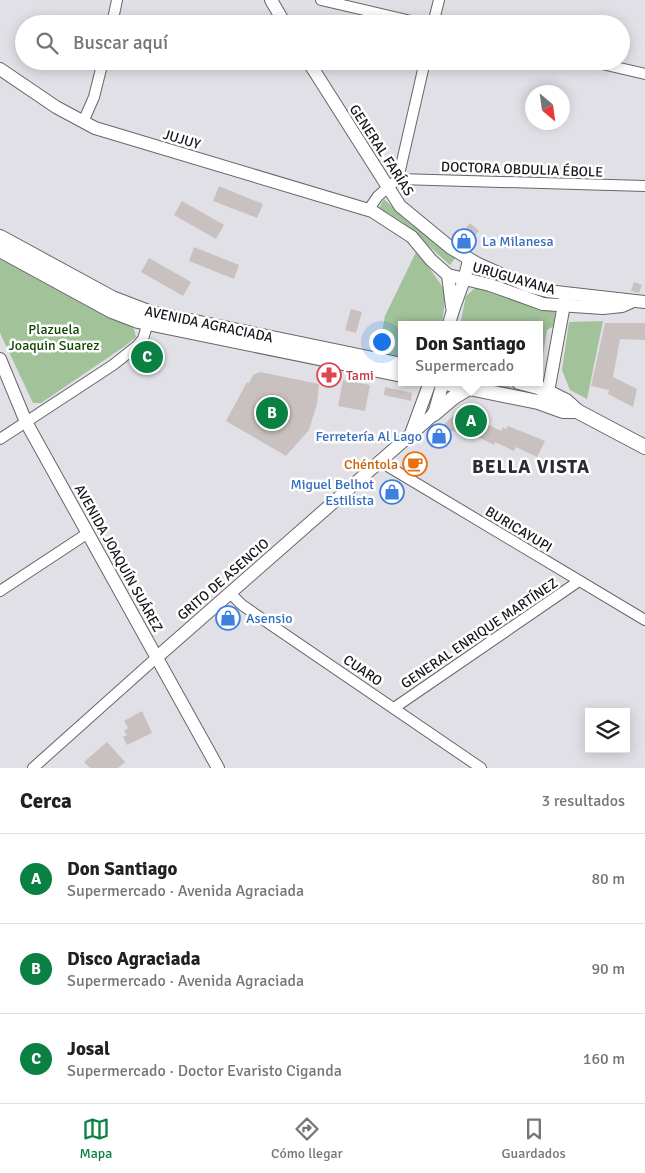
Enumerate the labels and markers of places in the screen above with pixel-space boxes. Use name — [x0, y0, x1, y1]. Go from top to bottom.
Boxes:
shop icon: La Milanesa — [451, 228, 477, 254]
place label: La Milanesa — [482, 233, 554, 250]
pin: C — [131, 338, 163, 376]
pharmacy icon: Tami — [316, 362, 342, 388]
place label: Tami — [346, 367, 374, 384]
pin: B — [256, 394, 288, 432]
pin: A — [455, 402, 487, 440]
shop icon: Ferretería Al Lago — [426, 423, 452, 449]
place label: Ferretería Al Lago — [315, 428, 422, 445]
cafe icon: Chéntola — [402, 451, 428, 477]
place label: Chéntola — [344, 456, 398, 473]
place label: Miguel Belhot Estilista — [290, 476, 374, 509]
shop icon: Miguel Belhot Estilista — [379, 479, 405, 505]
shop icon: Asensio — [215, 605, 241, 631]
place label: Asensio — [246, 610, 293, 627]

